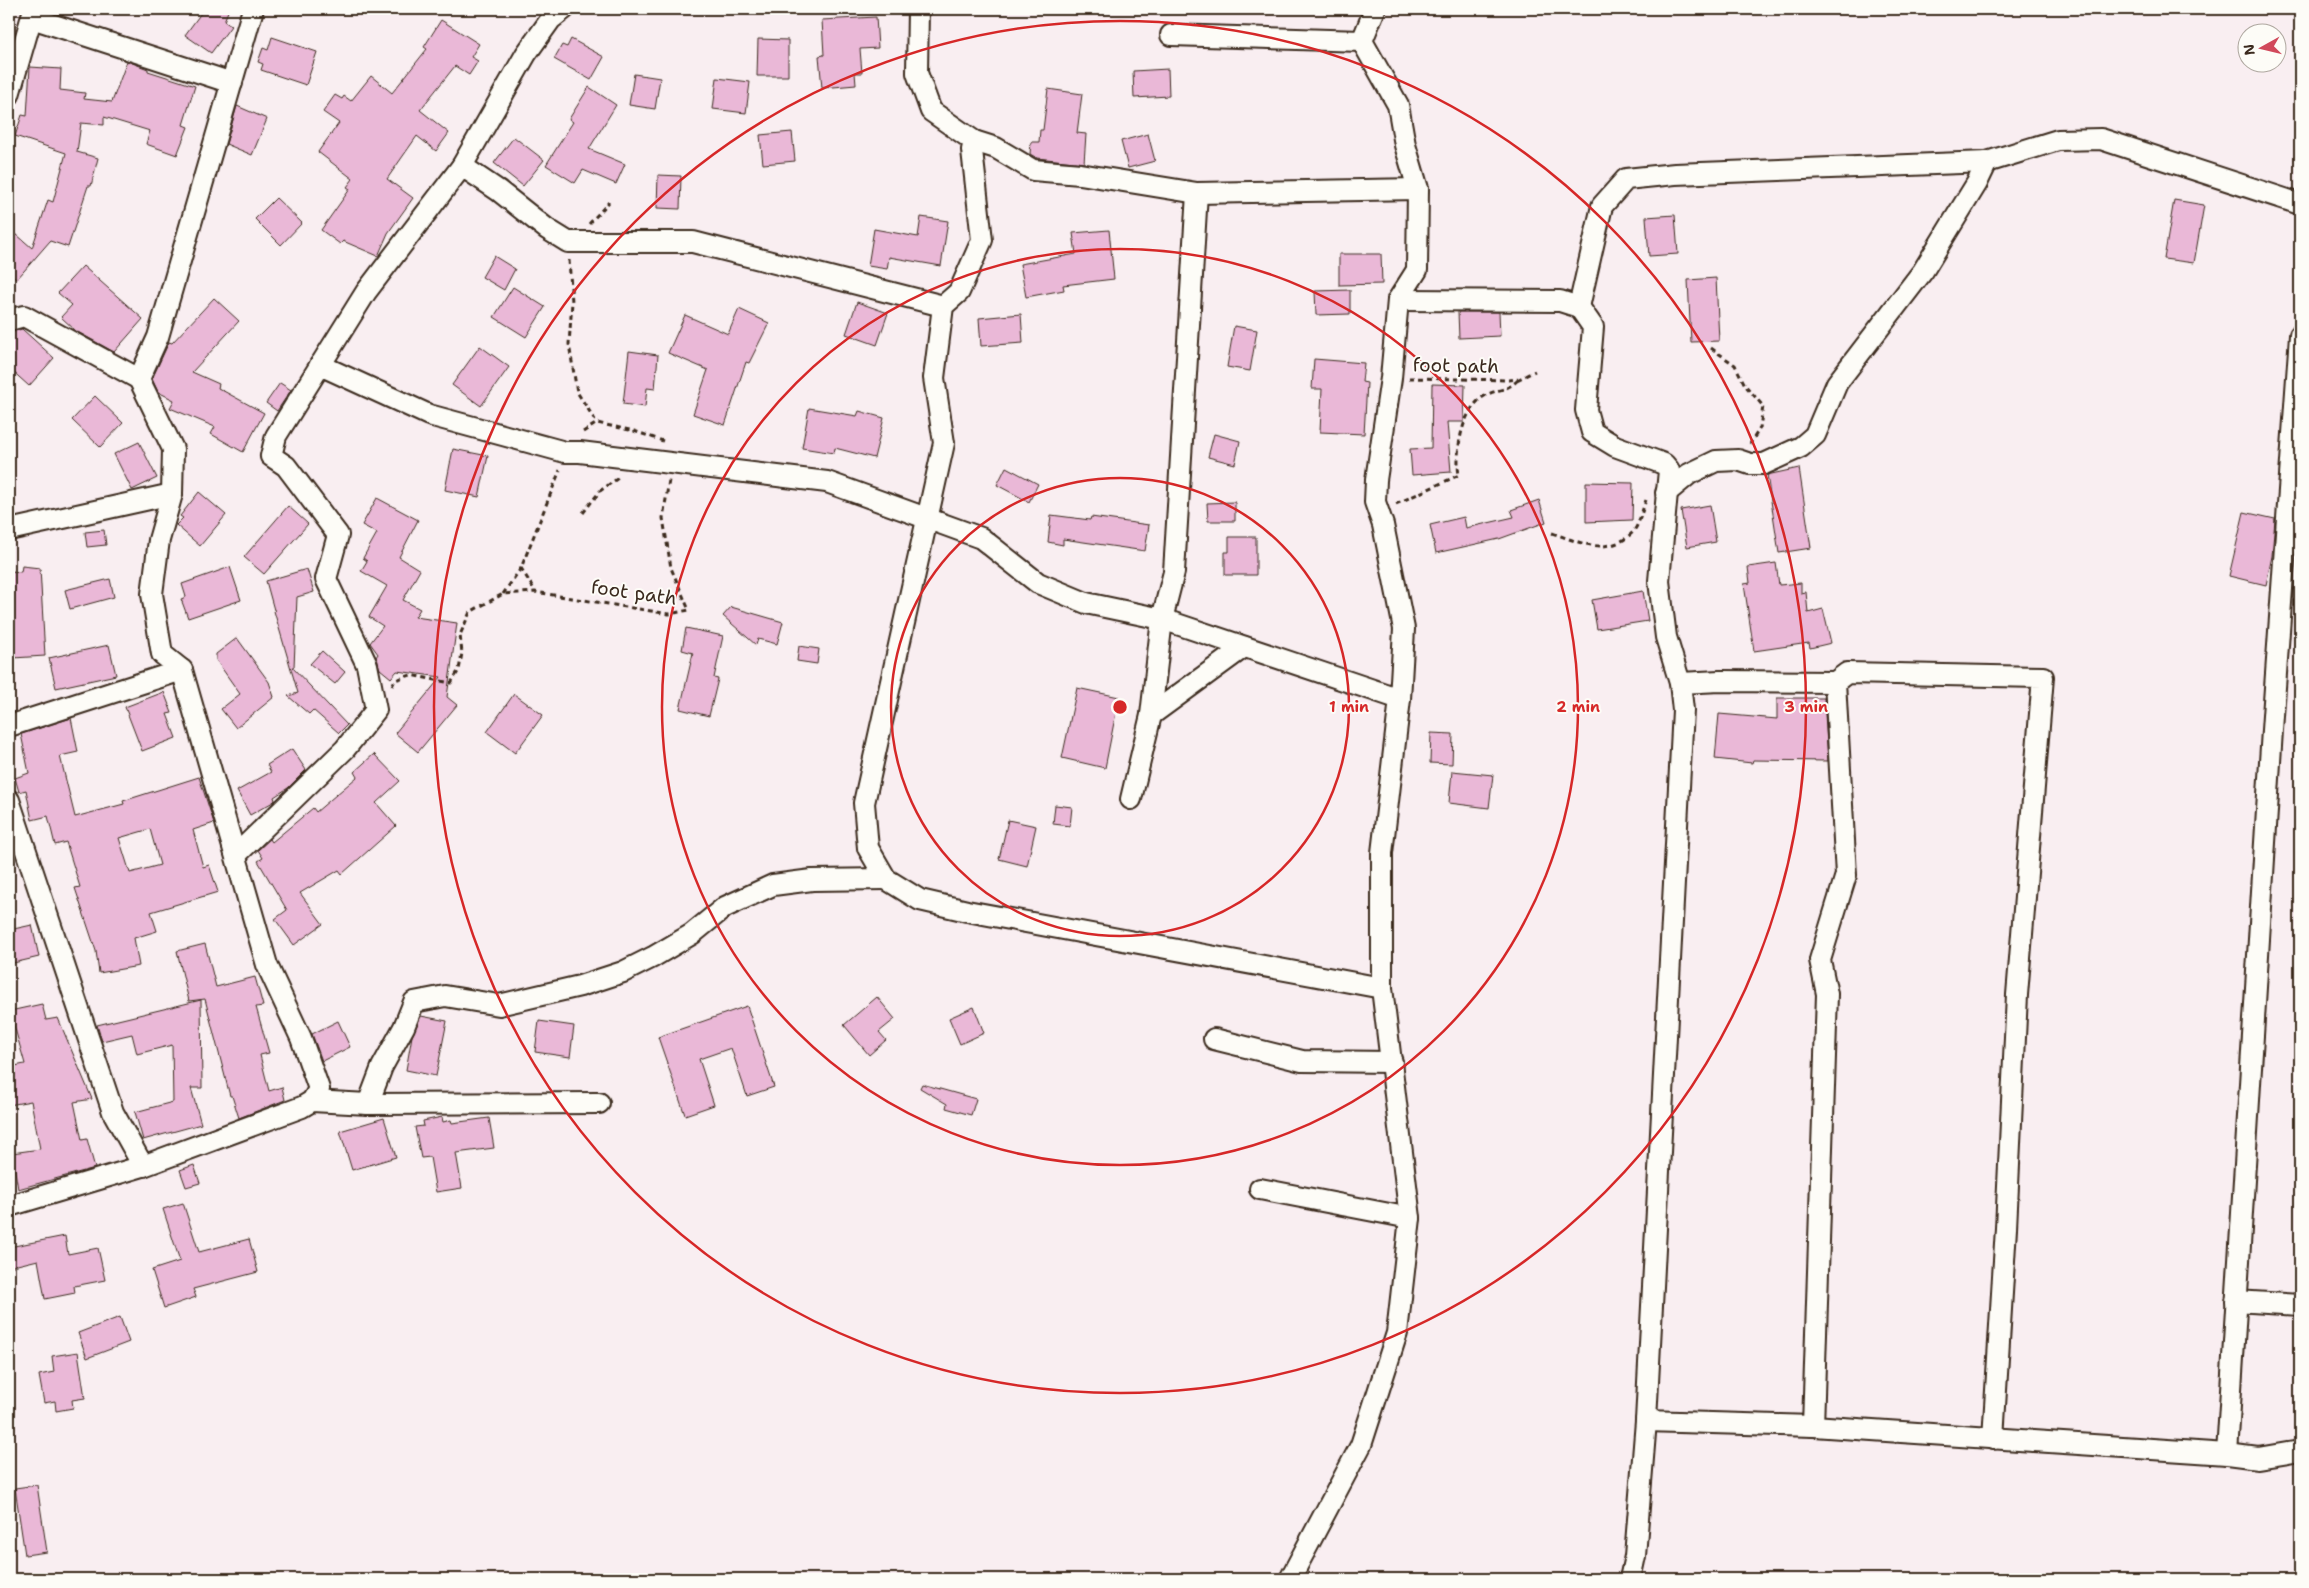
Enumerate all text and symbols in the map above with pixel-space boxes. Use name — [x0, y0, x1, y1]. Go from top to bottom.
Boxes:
north arrow — [2236, 22, 2286, 72]
text: N — [2239, 43, 2259, 57]
street label: foot path — [1413, 352, 1499, 379]
street label: foot path — [590, 574, 678, 611]
text: 1 min — [1329, 697, 1369, 717]
text: 2 min — [1556, 697, 1600, 717]
text: 3 min — [1784, 697, 1828, 717]
centre of rings — [1111, 698, 1129, 716]

